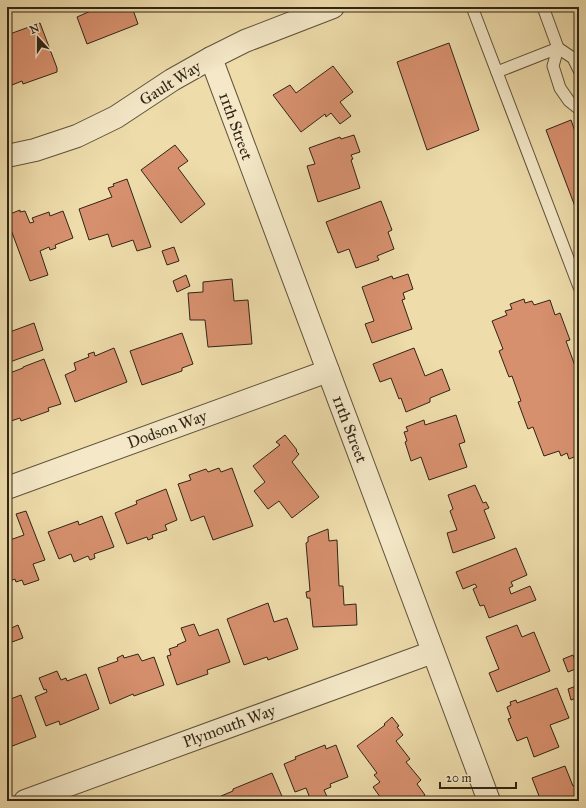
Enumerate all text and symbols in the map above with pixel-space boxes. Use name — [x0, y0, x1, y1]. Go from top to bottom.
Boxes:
north arrow — [18, 18, 58, 58]
text: N — [28, 21, 42, 37]
street label: Gault Way — [136, 56, 205, 109]
street label: 11th Street — [215, 90, 257, 163]
street label: 11th Street — [329, 393, 372, 466]
street label: Dodson Way — [125, 406, 210, 452]
street label: Plymouth Way — [180, 700, 278, 752]
scale bar — [440, 764, 516, 790]
text: 20 m — [446, 771, 472, 785]

